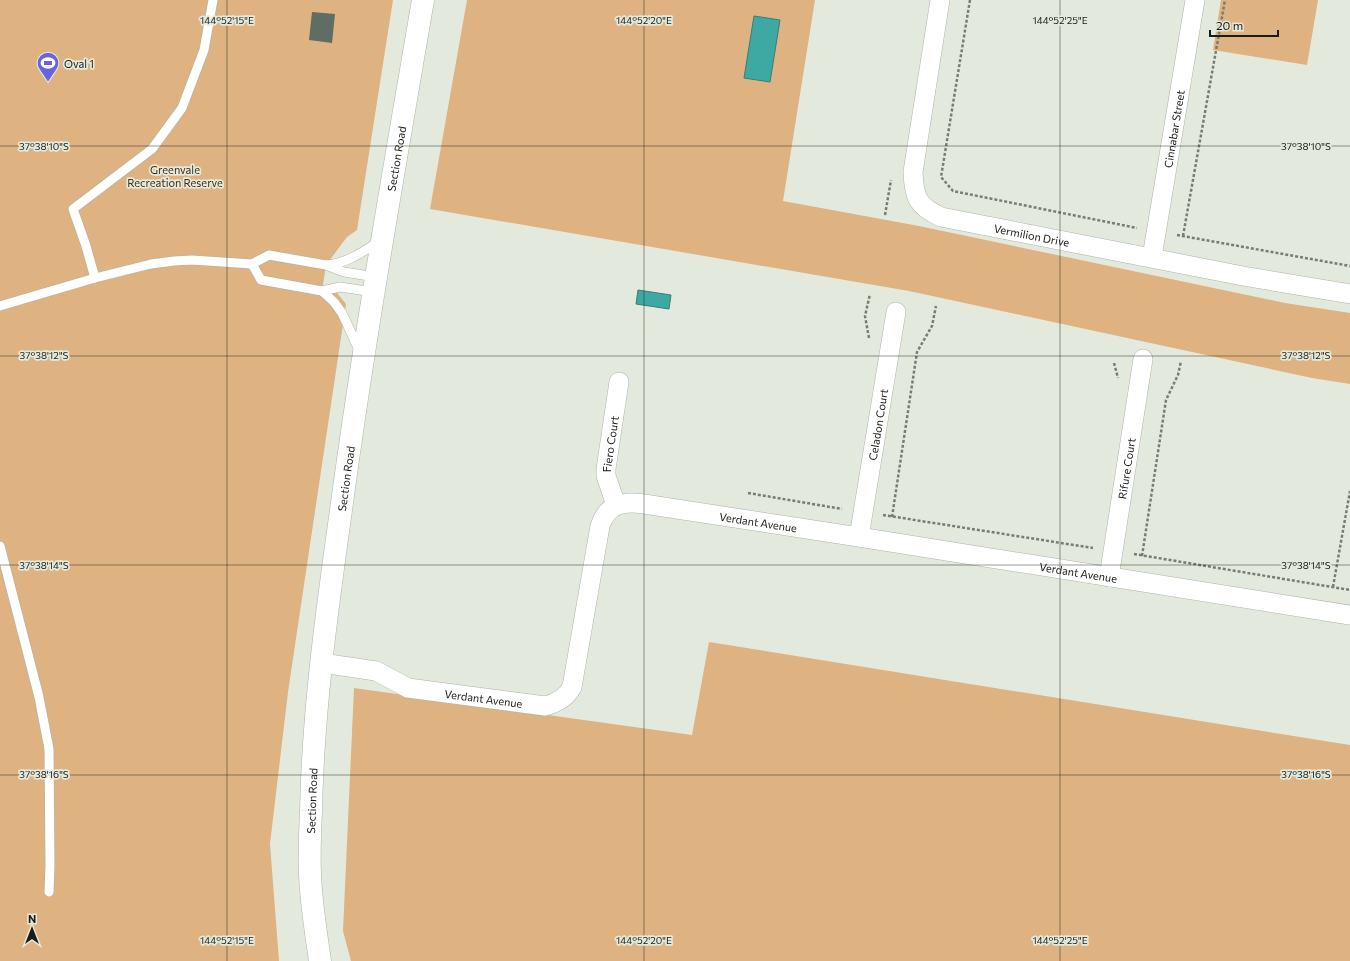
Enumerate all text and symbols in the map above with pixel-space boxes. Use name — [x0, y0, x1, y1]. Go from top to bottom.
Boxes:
scale bar — [1210, 12, 1278, 38]
text: 144°52'15"E — [200, 14, 254, 26]
text: 144°52'20"E — [616, 14, 672, 26]
text: 144°52'25"E — [1032, 14, 1088, 26]
text: 20 m — [1216, 18, 1243, 32]
sports icon: Oval 1 — [35, 50, 61, 83]
place label: Oval 1 — [64, 57, 94, 70]
street label: Cinnabar Street — [1161, 88, 1186, 169]
street label: Section Road — [384, 125, 408, 192]
text: 37°38'10"S — [19, 140, 69, 152]
text: 37°38'10"S — [1281, 140, 1331, 152]
park label: Greenvale Recreation Reserve — [127, 163, 223, 189]
street label: Vermilion Drive — [993, 221, 1071, 249]
text: 37°38'12"S — [20, 349, 69, 361]
text: 37°38'12"S — [1282, 349, 1331, 361]
street label: Celadon Court — [865, 387, 890, 461]
street label: Fiero Court — [600, 414, 620, 472]
street label: Rifure Court — [1115, 436, 1137, 500]
street label: Section Road — [334, 445, 356, 512]
street label: Verdant Avenue — [718, 509, 798, 534]
text: 37°38'14"S — [19, 559, 69, 571]
street label: Verdant Avenue — [1039, 559, 1118, 584]
text: 37°38'14"S — [1281, 559, 1331, 571]
street label: Verdant Avenue — [444, 686, 524, 710]
street label: Section Road — [304, 767, 319, 834]
text: 37°38'16"S — [19, 768, 69, 780]
text: 37°38'16"S — [1281, 768, 1331, 780]
north arrow — [12, 909, 52, 949]
text: N — [28, 912, 36, 925]
text: 144°52'15"E — [200, 934, 254, 946]
text: 144°52'20"E — [616, 934, 672, 946]
text: 144°52'25"E — [1032, 934, 1088, 946]

